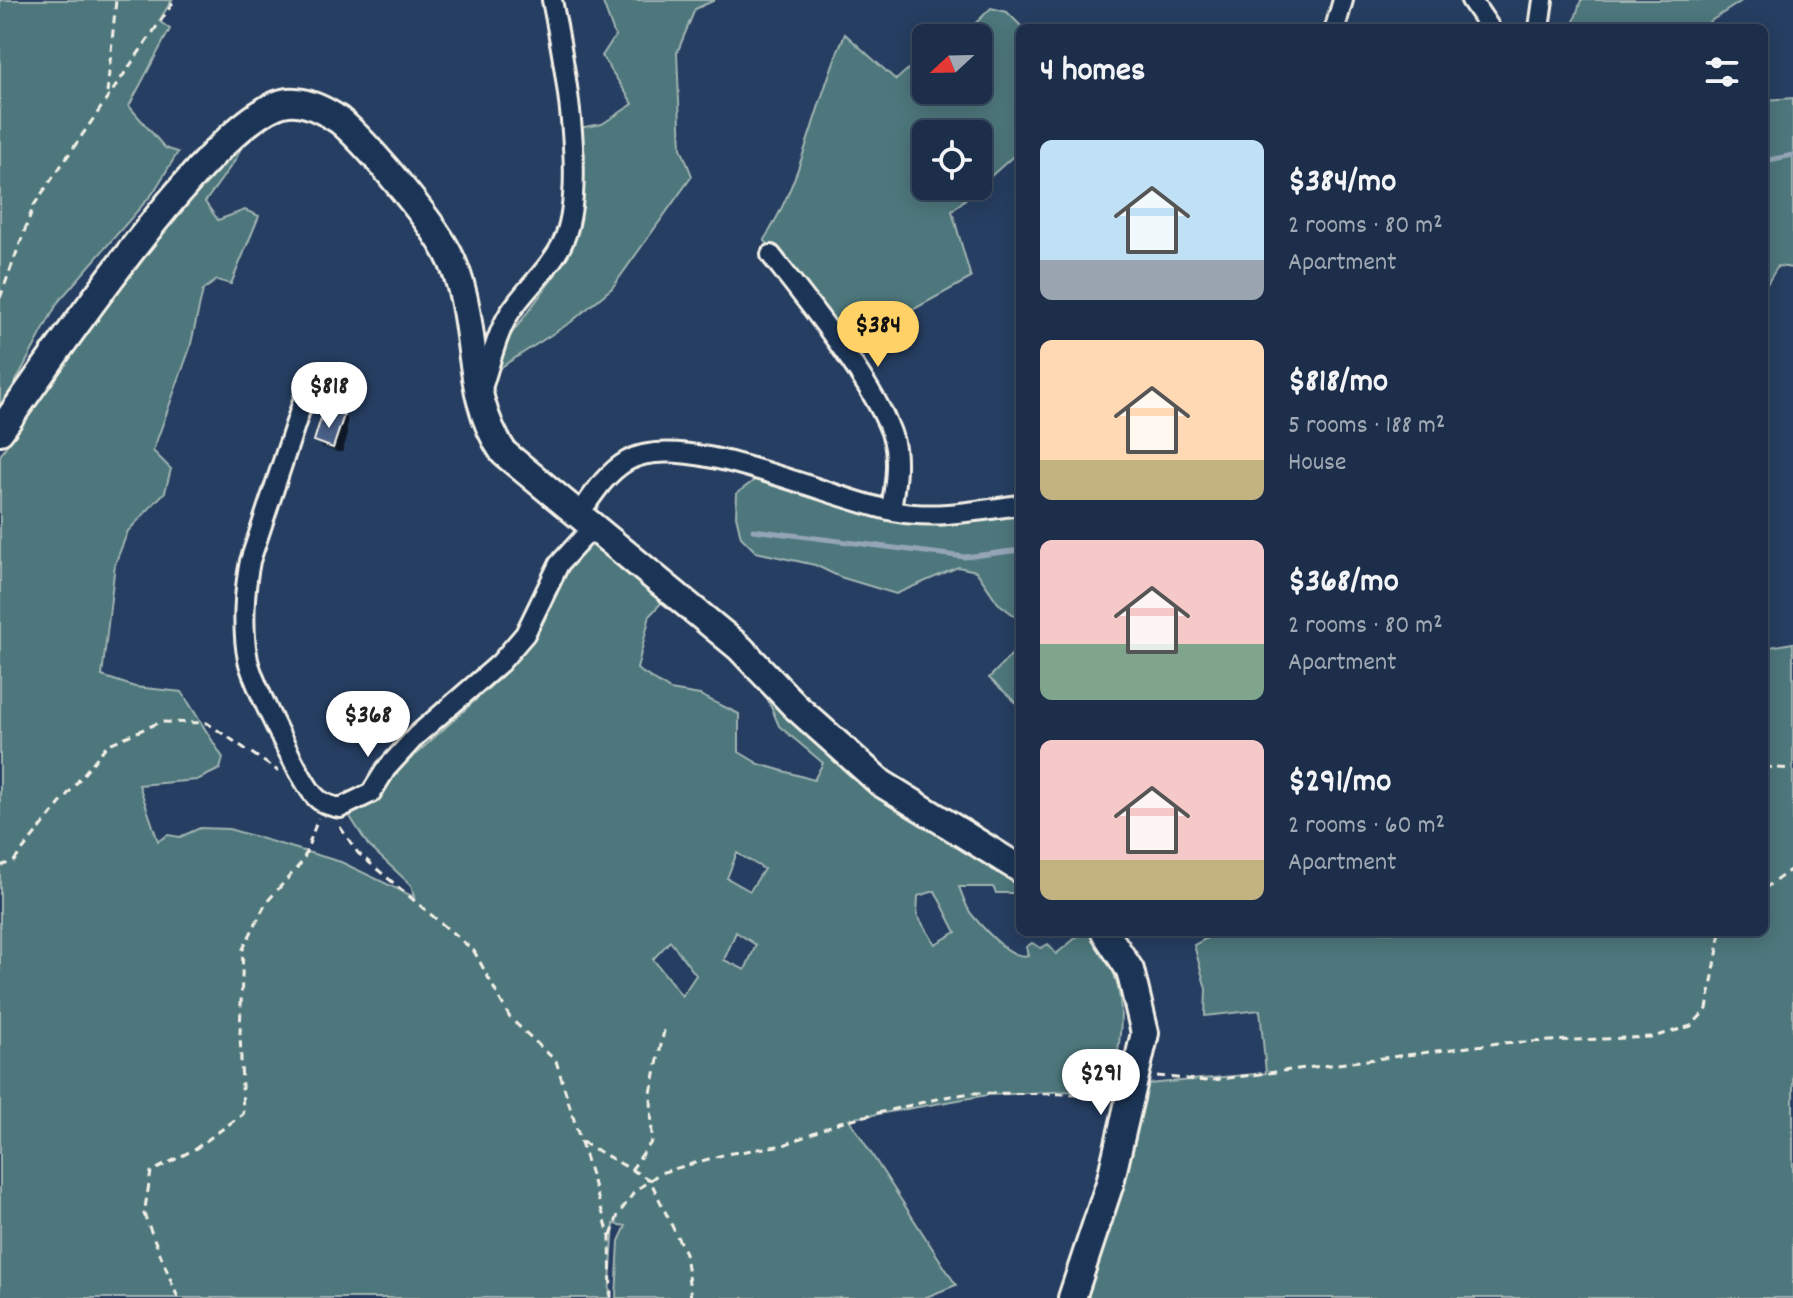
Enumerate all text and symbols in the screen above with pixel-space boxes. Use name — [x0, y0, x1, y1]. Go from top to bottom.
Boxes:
north arrow — [912, 24, 992, 104]
map controls — [912, 24, 992, 200]
text: 4 homes — [1040, 48, 1145, 97]
icon: filters — [1700, 50, 1744, 94]
button: locate — [912, 120, 992, 200]
text: $384/mo — [1288, 159, 1396, 208]
icon: home — [1104, 172, 1200, 268]
text: 2 rooms · 80 m² — [1288, 208, 1443, 245]
text: Apartment — [1288, 245, 1397, 282]
pin: $384 — [831, 301, 925, 369]
text: $384 — [855, 308, 901, 345]
text: $818/mo — [1288, 359, 1388, 408]
pin: $818 — [282, 362, 376, 430]
text: $818 — [309, 369, 349, 406]
icon: home — [1104, 372, 1200, 468]
text: 5 rooms · 188 m² — [1288, 408, 1445, 445]
text: House — [1288, 445, 1346, 482]
text: $368/mo — [1288, 559, 1399, 608]
icon: home — [1104, 572, 1200, 668]
text: 2 rooms · 80 m² — [1288, 608, 1443, 645]
text: Apartment — [1288, 645, 1397, 682]
pin: $368 — [321, 691, 415, 759]
text: $368 — [344, 698, 392, 735]
text: $291/mo — [1288, 759, 1391, 808]
icon: home — [1104, 772, 1200, 868]
text: 2 rooms · 60 m² — [1288, 808, 1445, 845]
text: Apartment — [1288, 845, 1397, 882]
pin: $291 — [1054, 1049, 1148, 1117]
text: $291 — [1080, 1056, 1122, 1093]

